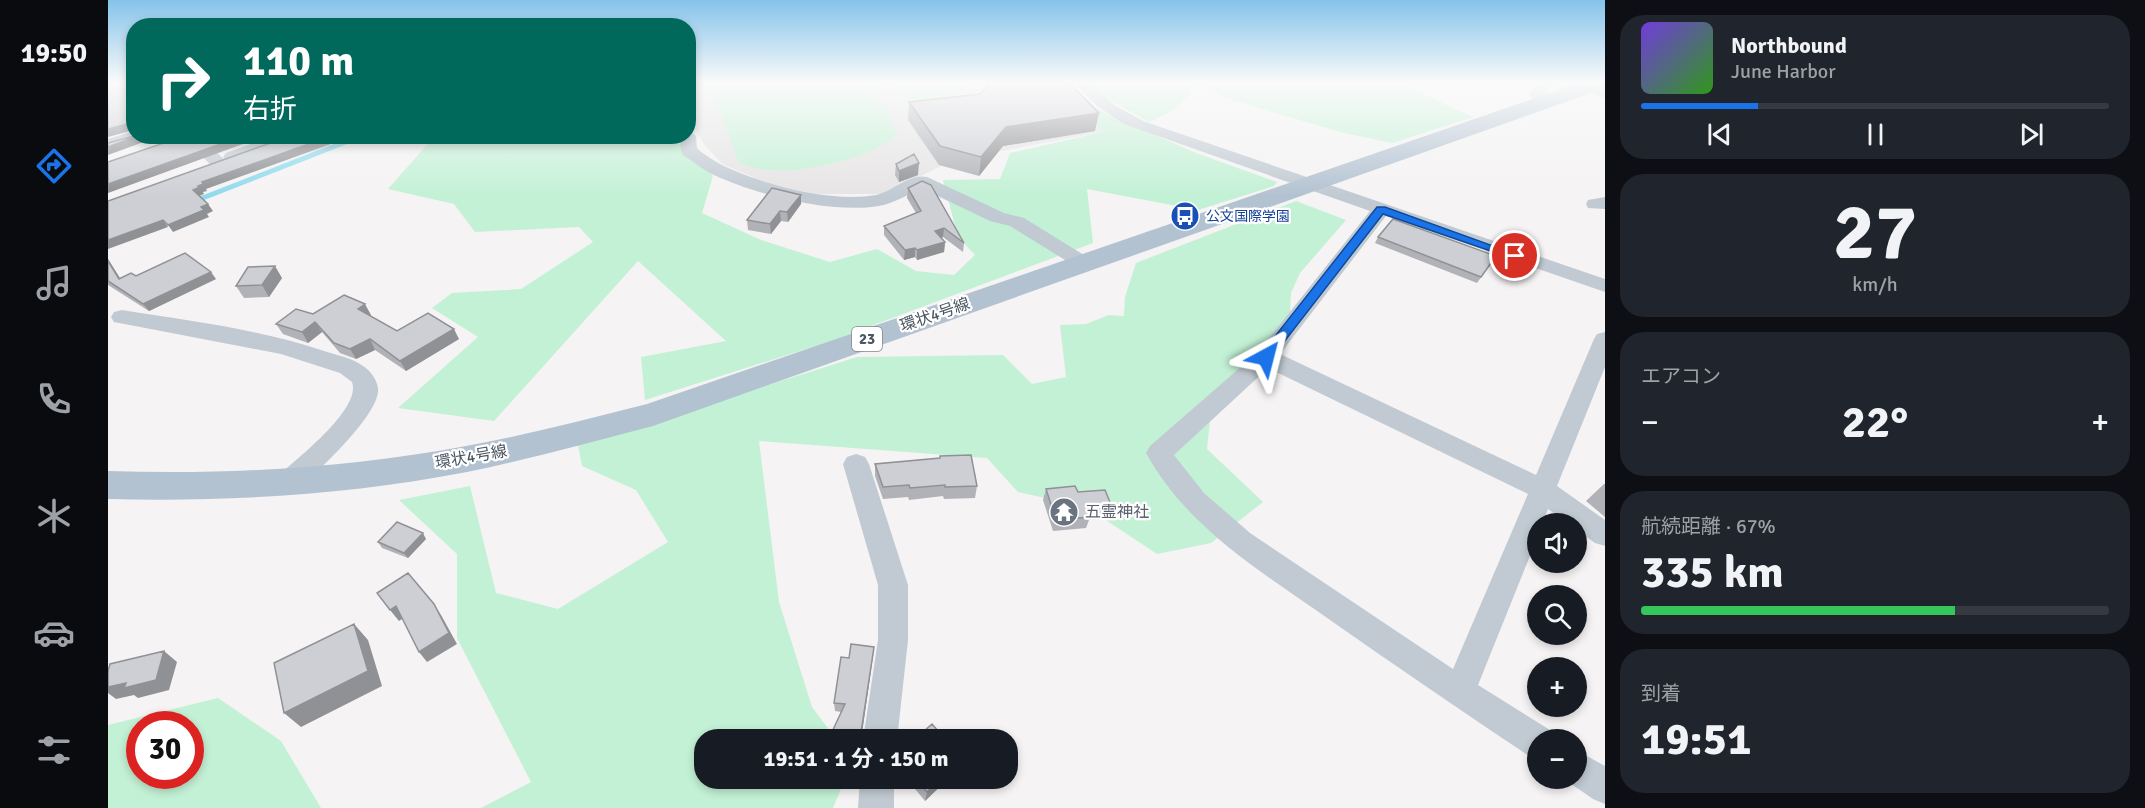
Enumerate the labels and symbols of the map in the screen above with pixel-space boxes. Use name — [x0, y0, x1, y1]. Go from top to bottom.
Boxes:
bus stop icon: 公文国際学園 — [1169, 200, 1201, 232]
place label: 公文国際学園 — [1206, 208, 1290, 225]
pin — [1489, 230, 1540, 281]
street label: 環状4号線 — [897, 294, 973, 336]
position arrow — [1234, 325, 1298, 389]
road number: 23 — [852, 327, 882, 351]
street label: 環状4号線 — [433, 441, 509, 473]
temple icon: 五霊神社 — [1048, 496, 1080, 528]
place label: 五霊神社 — [1085, 502, 1149, 522]
speed limit sign: 30 — [126, 711, 204, 789]

